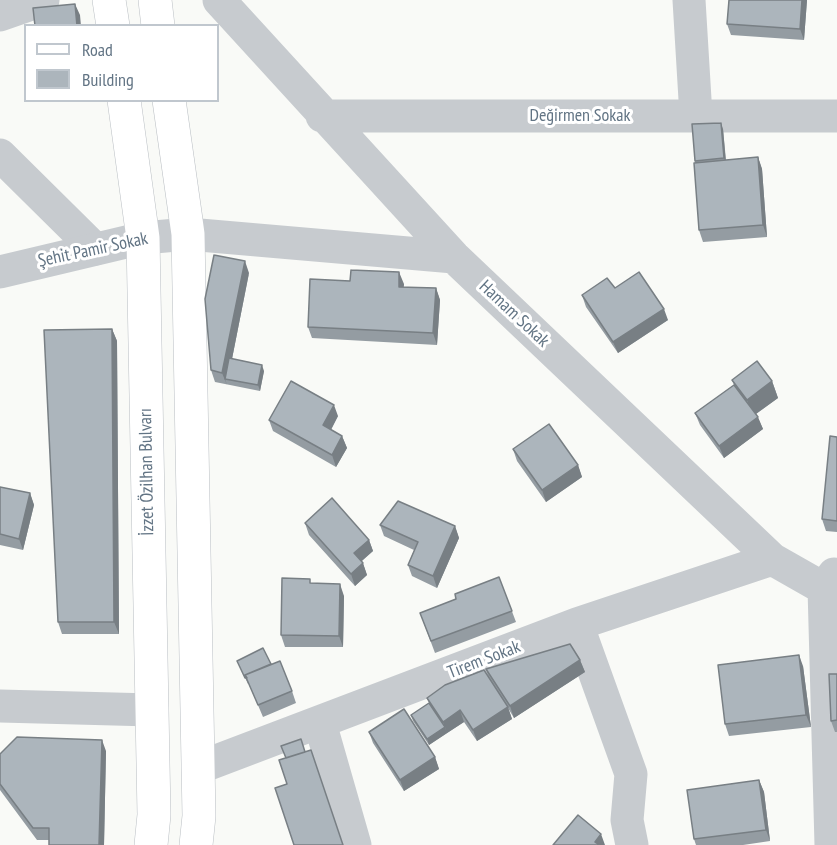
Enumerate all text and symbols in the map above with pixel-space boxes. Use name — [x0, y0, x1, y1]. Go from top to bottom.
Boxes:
legend — [24, 24, 219, 102]
text: Road — [82, 38, 113, 61]
text: Building — [82, 68, 134, 91]
street label: Değirmen Sokak — [530, 105, 630, 127]
street label: Şehit Pamir Sokak — [36, 228, 150, 272]
street label: Hamam Sokak — [474, 276, 554, 352]
street label: İzzet Özilhan Bulvarı — [135, 408, 159, 536]
street label: Tirem Sokak — [444, 636, 524, 684]

